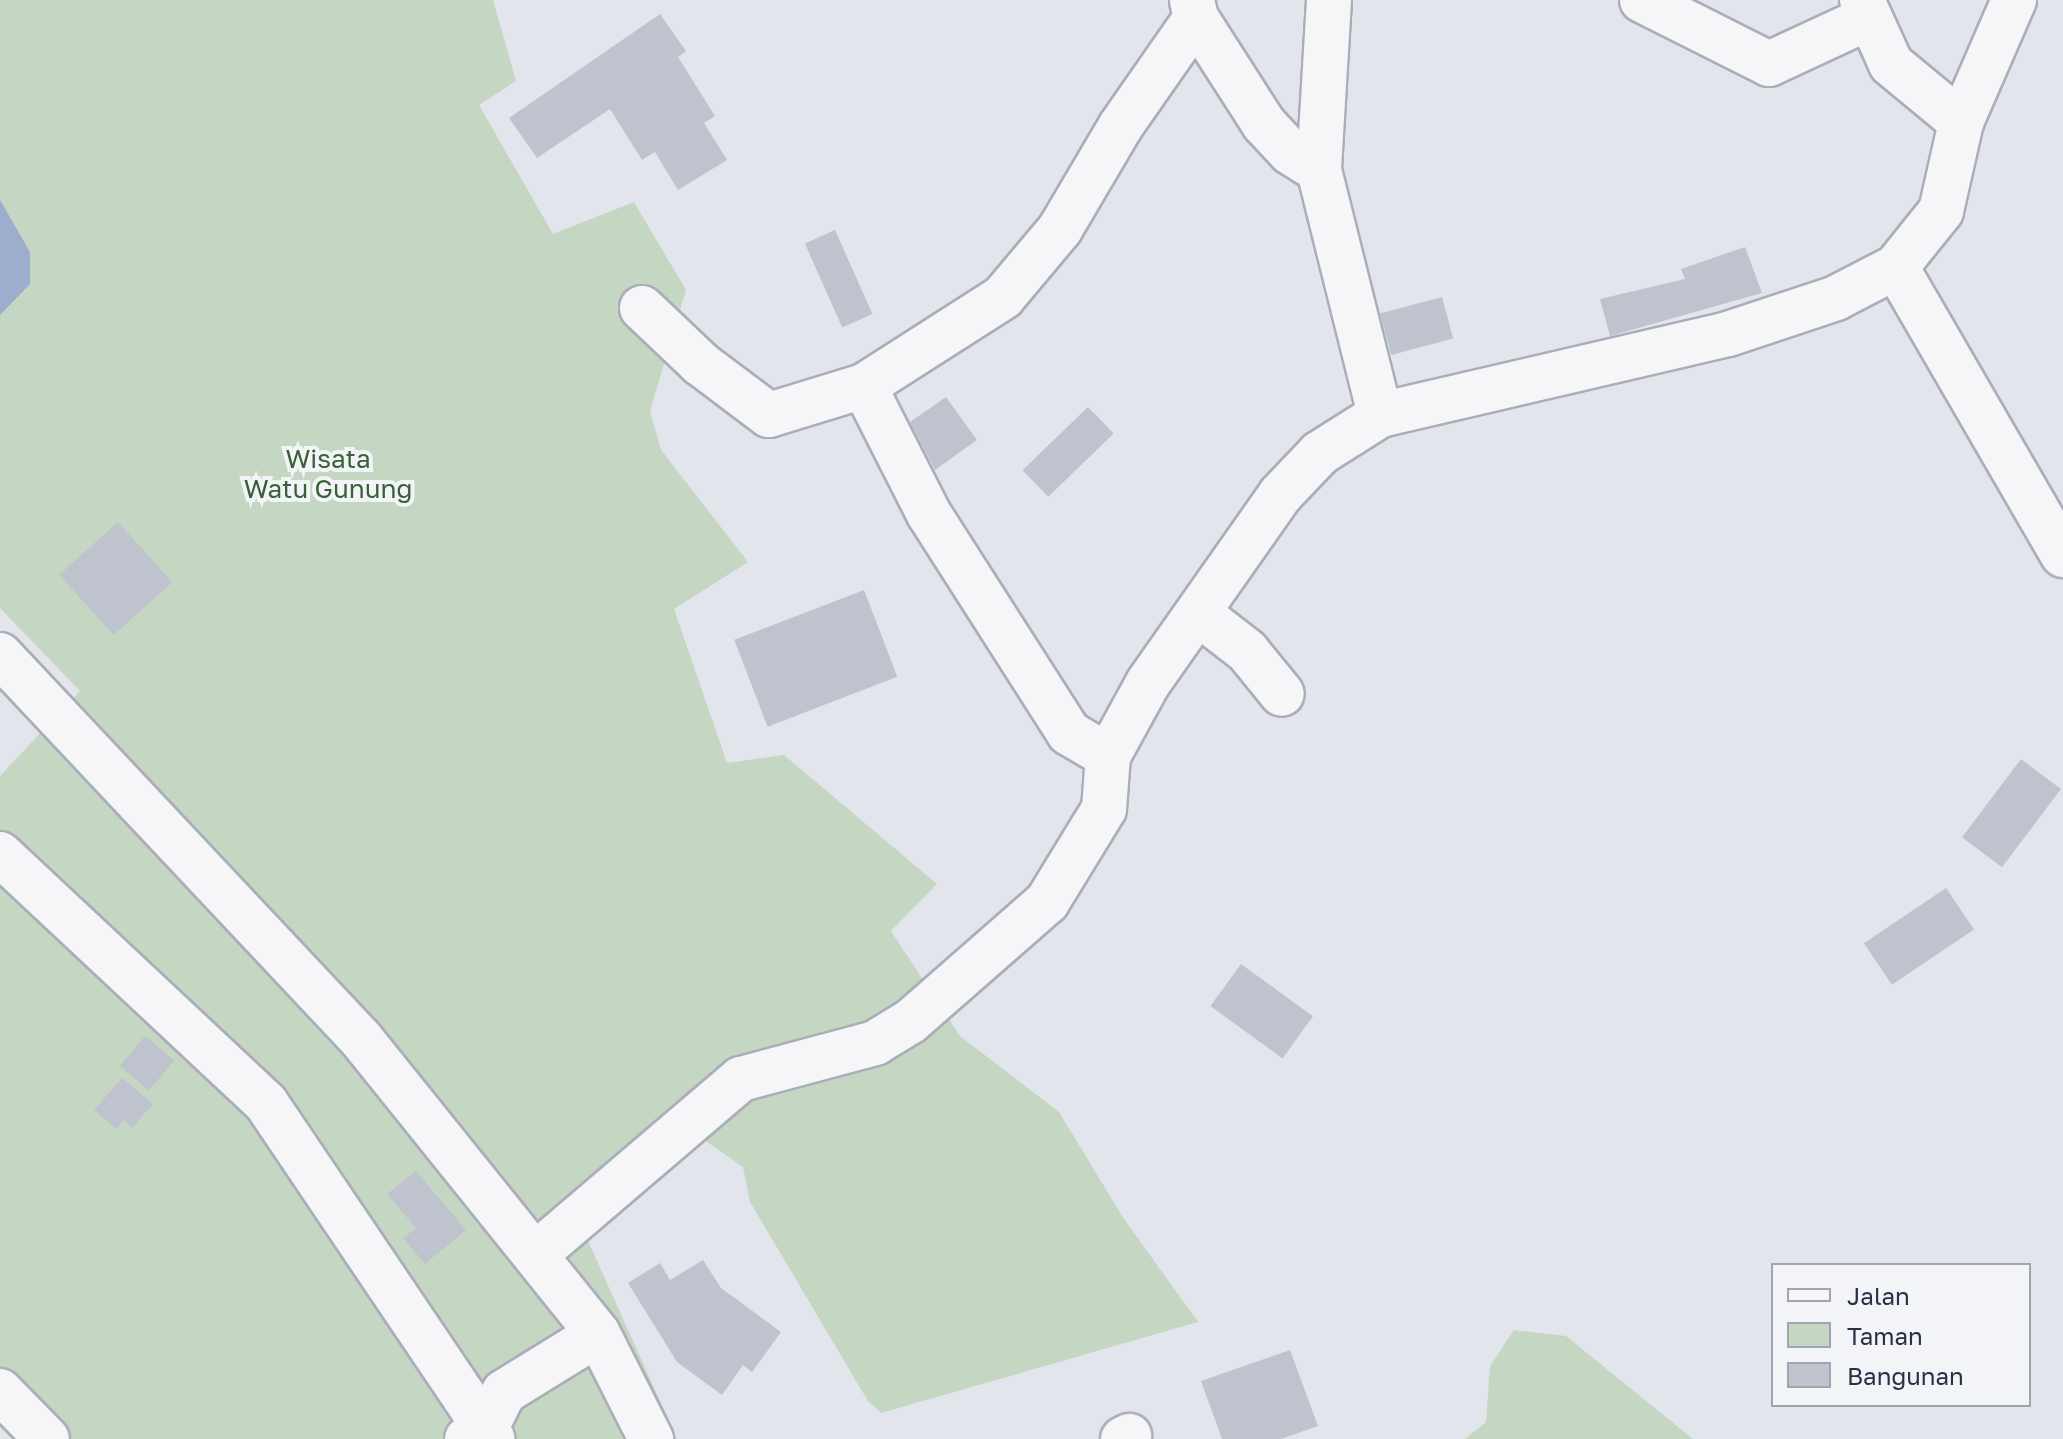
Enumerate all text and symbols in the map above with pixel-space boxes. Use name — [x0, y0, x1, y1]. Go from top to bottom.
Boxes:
park label: Wisata Watu Gunung — [244, 443, 412, 504]
legend — [1771, 1263, 2031, 1407]
text: Jalan — [1847, 1281, 1910, 1310]
text: Taman — [1847, 1321, 1923, 1350]
text: Bangunan — [1847, 1361, 1964, 1390]

